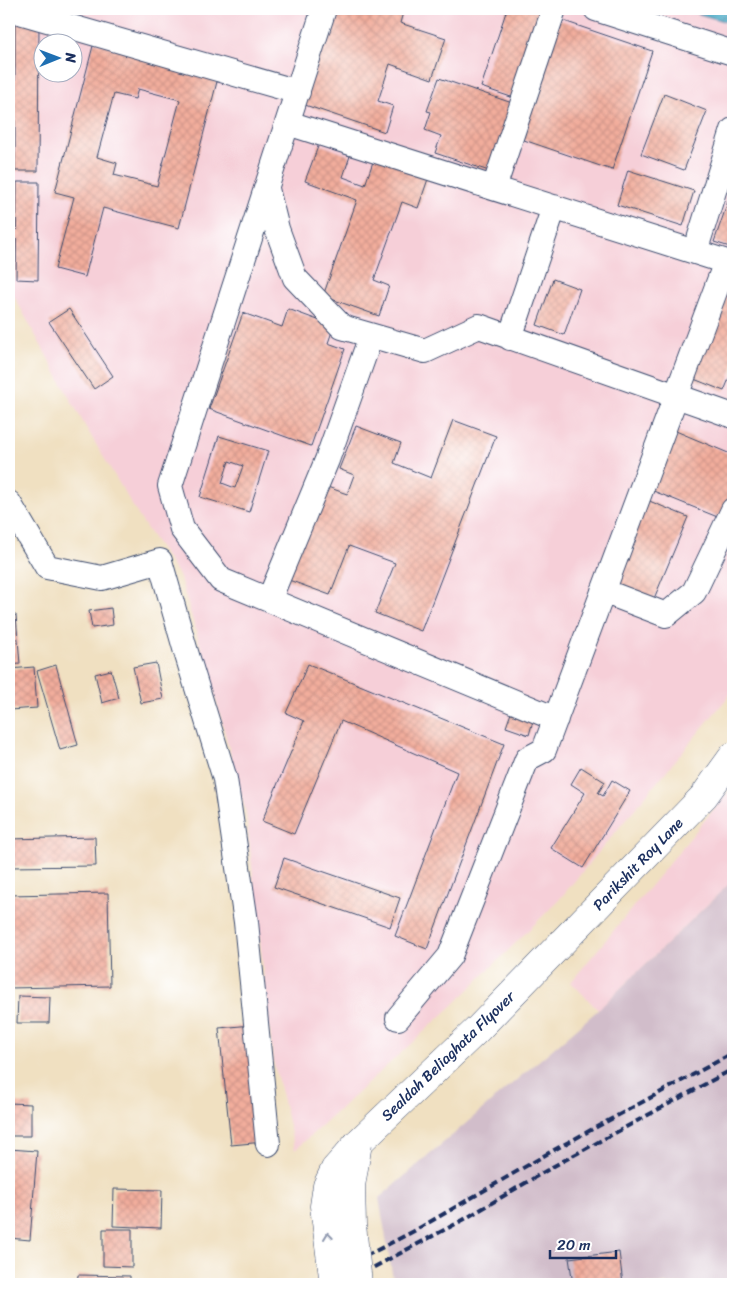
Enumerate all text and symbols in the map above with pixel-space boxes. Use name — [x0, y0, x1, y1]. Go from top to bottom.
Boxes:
north arrow — [32, 32, 82, 82]
text: N — [58, 52, 83, 63]
street label: Parikshit Roy Lane — [586, 811, 690, 917]
street label: Sealdah Beliaghata Flyover — [375, 984, 522, 1127]
scale bar — [550, 1228, 616, 1260]
one-way arrow — [323, 1232, 334, 1240]
text: 20 m — [557, 1232, 591, 1258]

